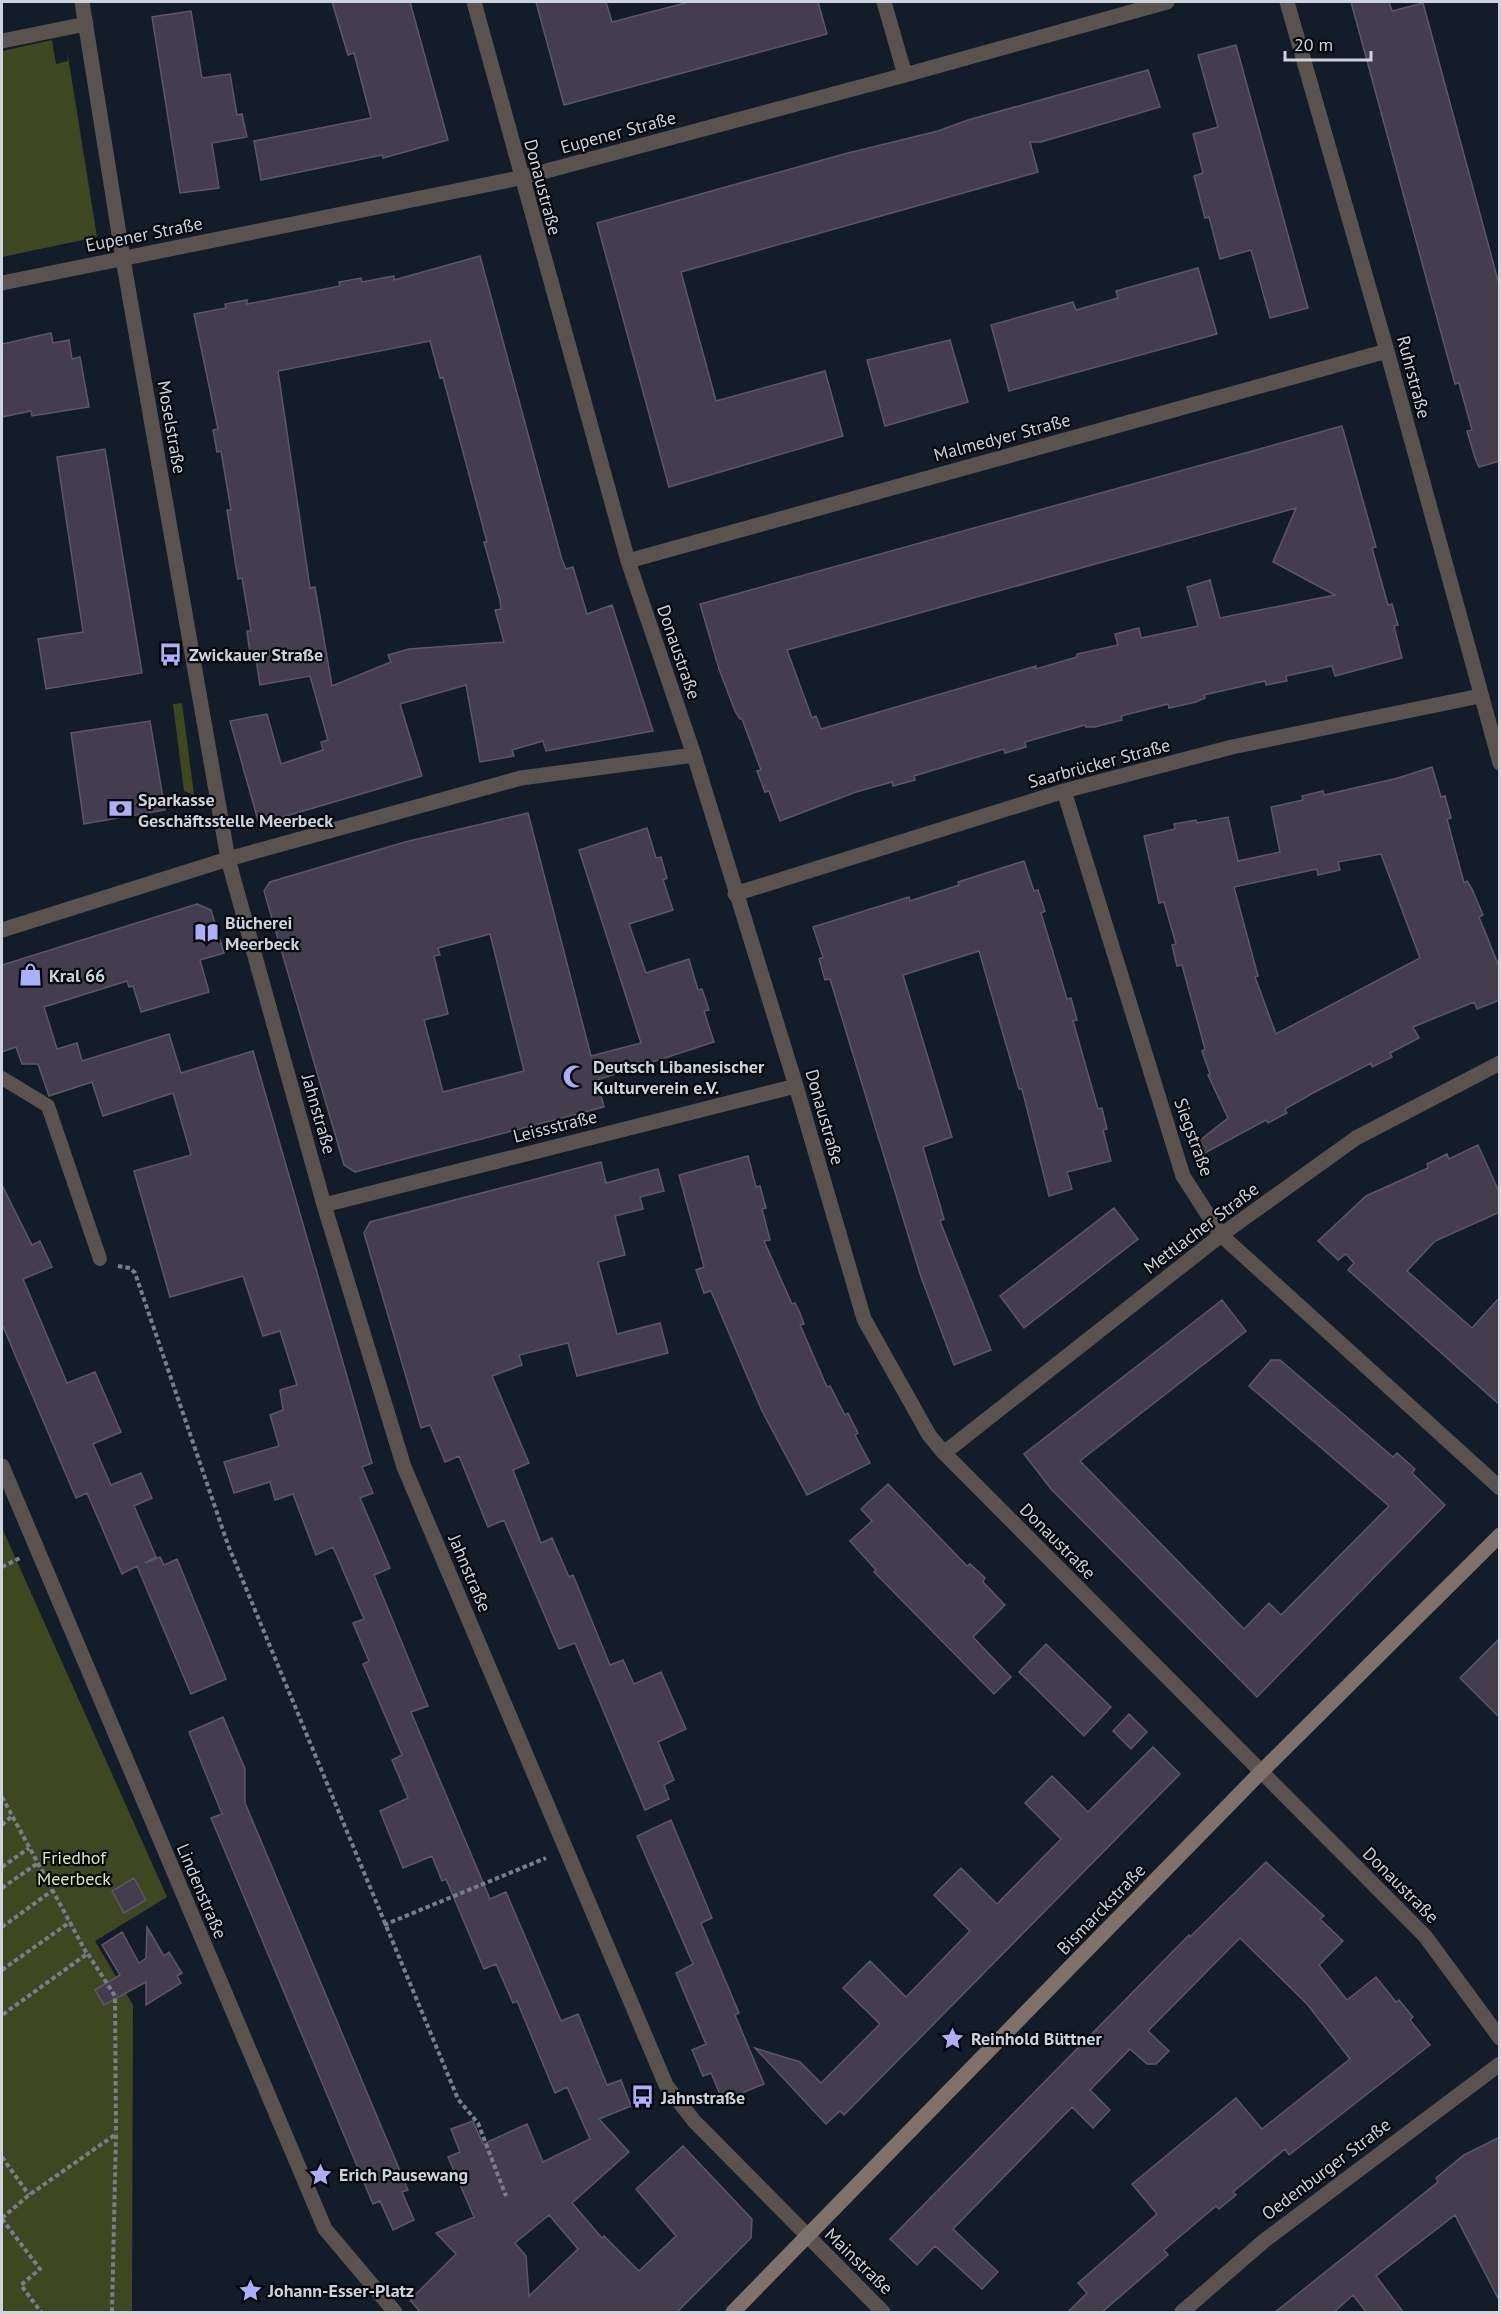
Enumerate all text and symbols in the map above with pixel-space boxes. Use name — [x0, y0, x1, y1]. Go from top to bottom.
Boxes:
scale bar — [1285, 24, 1370, 62]
text: 20 m — [1294, 33, 1333, 56]
street label: Eupener Straße — [558, 106, 678, 158]
street label: Donaustraße — [519, 136, 567, 238]
street label: Eupener Straße — [84, 211, 204, 257]
street label: Ruhrstraße — [1392, 333, 1436, 421]
street label: Moselstraße — [152, 379, 192, 475]
street label: Malmedyer Straße — [931, 408, 1073, 466]
street label: Donaustraße — [652, 602, 706, 702]
bus stop icon: Zwickauer Straße — [158, 641, 184, 667]
place label: Zwickauer Straße — [189, 643, 323, 666]
street label: Saarbrücker Straße — [1025, 733, 1173, 793]
place label: Sparkasse Geschäftsstelle Meerbeck — [138, 788, 333, 832]
bank icon: Sparkasse Geschäftsstelle Meerbeck — [107, 796, 133, 822]
place label: Bücherei Meerbeck — [225, 911, 299, 955]
library icon: Bücherei Meerbeck — [194, 919, 220, 945]
shop icon: Kral 66 — [18, 962, 44, 988]
place label: Kral 66 — [49, 964, 105, 987]
place label: Deutsch Libanesischer Kulturverein e.V. — [593, 1055, 765, 1099]
mosque icon: Deutsch Libanesischer Kulturverein e.V. — [562, 1063, 588, 1089]
street label: Donaustraße — [800, 1067, 850, 1167]
street label: Jahnstraße — [296, 1070, 341, 1157]
street label: Siegstraße — [1169, 1095, 1219, 1179]
street label: Leissstraße — [511, 1104, 599, 1148]
street label: Mettlacher Straße — [1139, 1177, 1263, 1279]
street label: Donaustraße — [1015, 1498, 1101, 1584]
street label: Jahnstraße — [443, 1530, 497, 1615]
street label: Lindenstraße — [172, 1840, 232, 1942]
street label: Donaustraße — [1358, 1842, 1444, 1928]
park label: Friedhof Meerbeck — [37, 1846, 111, 1890]
street label: Bismarckstraße — [1052, 1859, 1150, 1959]
place icon: Reinhold Büttner — [940, 2025, 966, 2051]
place label: Reinhold Büttner — [971, 2027, 1103, 2050]
bus stop icon: Jahnstraße — [630, 2084, 656, 2110]
place label: Jahnstraße — [660, 2086, 745, 2109]
street label: Oedenburger Straße — [1257, 2113, 1395, 2225]
place icon: Erich Pausewang — [308, 2161, 334, 2187]
place label: Erich Pausewang — [339, 2163, 468, 2186]
street label: Mainstraße — [820, 2223, 898, 2299]
place icon: Johann-Esser-Platz — [237, 2277, 263, 2303]
place label: Johann-Esser-Platz — [267, 2279, 414, 2302]

